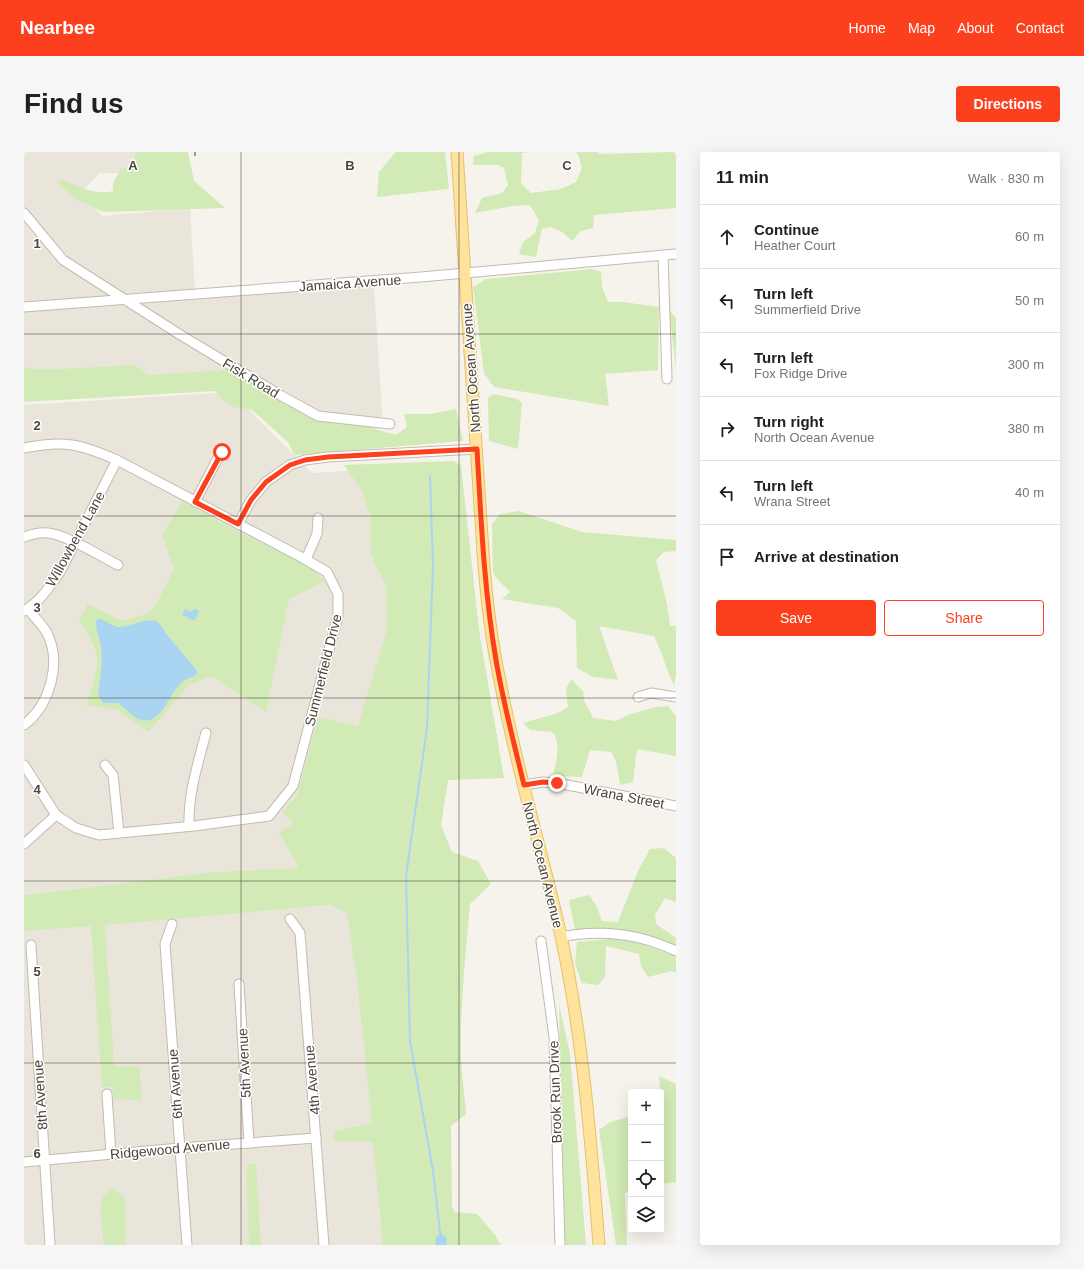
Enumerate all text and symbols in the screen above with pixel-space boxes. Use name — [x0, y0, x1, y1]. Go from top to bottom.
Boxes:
text: Nearbee — [20, 17, 95, 38]
text: Home — [849, 20, 886, 36]
text: Map — [908, 20, 935, 36]
text: About — [957, 20, 994, 36]
text: Contact — [1016, 20, 1064, 36]
button: Directions — [956, 86, 1060, 122]
text: Find us — [24, 88, 124, 119]
text: A — [128, 158, 138, 173]
text: B — [345, 158, 355, 173]
text: C — [562, 158, 572, 173]
text: 11 min — [716, 168, 769, 187]
text: Walk · 830 m — [968, 171, 1044, 186]
text: Continue — [754, 221, 819, 238]
icon: ahead — [716, 226, 738, 248]
text: 60 m — [1015, 229, 1044, 244]
text: 1 — [33, 236, 41, 251]
text: Heather Court — [754, 238, 836, 253]
street label: Jamaica Avenue — [298, 271, 402, 295]
text: Turn left — [754, 285, 813, 302]
icon: left — [716, 290, 738, 312]
text: 50 m — [1015, 293, 1044, 308]
text: Summerfield Drive — [754, 302, 861, 317]
street label: North Ocean Avenue — [458, 303, 484, 433]
text: Turn left — [754, 349, 813, 366]
icon: left — [716, 354, 738, 376]
street label: Fisk Road — [220, 355, 282, 401]
text: 300 m — [1008, 357, 1044, 372]
text: Fox Ridge Drive — [754, 366, 847, 381]
text: Turn right — [754, 413, 824, 430]
text: 2 — [33, 418, 41, 433]
icon: right — [716, 418, 738, 440]
text: 380 m — [1008, 421, 1044, 436]
text: North Ocean Avenue — [754, 430, 874, 445]
route start — [213, 443, 231, 461]
text: Turn left — [754, 477, 813, 494]
icon: left — [716, 482, 738, 504]
text: 40 m — [1015, 485, 1044, 500]
street label: Willowbend Lane — [42, 488, 108, 590]
text: Wrana Street — [754, 494, 830, 509]
icon: arrive — [716, 546, 738, 568]
text: Arrive at destination — [754, 548, 899, 565]
text: 3 — [33, 600, 41, 615]
button: Save — [716, 600, 876, 636]
button: Share — [884, 600, 1044, 636]
street label: Summerfield Drive — [301, 612, 345, 728]
route end — [548, 774, 566, 792]
street label: Wrana Street — [582, 780, 666, 812]
text: 4 — [33, 782, 41, 797]
street label: North Ocean Avenue — [520, 800, 567, 930]
text: 5 — [33, 964, 41, 979]
street label: 5th Avenue — [234, 1028, 254, 1098]
street label: Brook Run Drive — [545, 1040, 565, 1144]
street label: 4th Avenue — [301, 1044, 323, 1115]
street label: 6th Avenue — [165, 1048, 185, 1119]
street label: 8th Avenue — [30, 1059, 50, 1130]
map controls — [628, 1089, 664, 1233]
button: + — [628, 1089, 664, 1125]
button: − — [628, 1125, 664, 1161]
street label: Ridgewood Avenue — [109, 1136, 231, 1162]
text: 6 — [33, 1146, 41, 1161]
button: locate — [628, 1161, 664, 1197]
button: layers — [628, 1197, 664, 1233]

